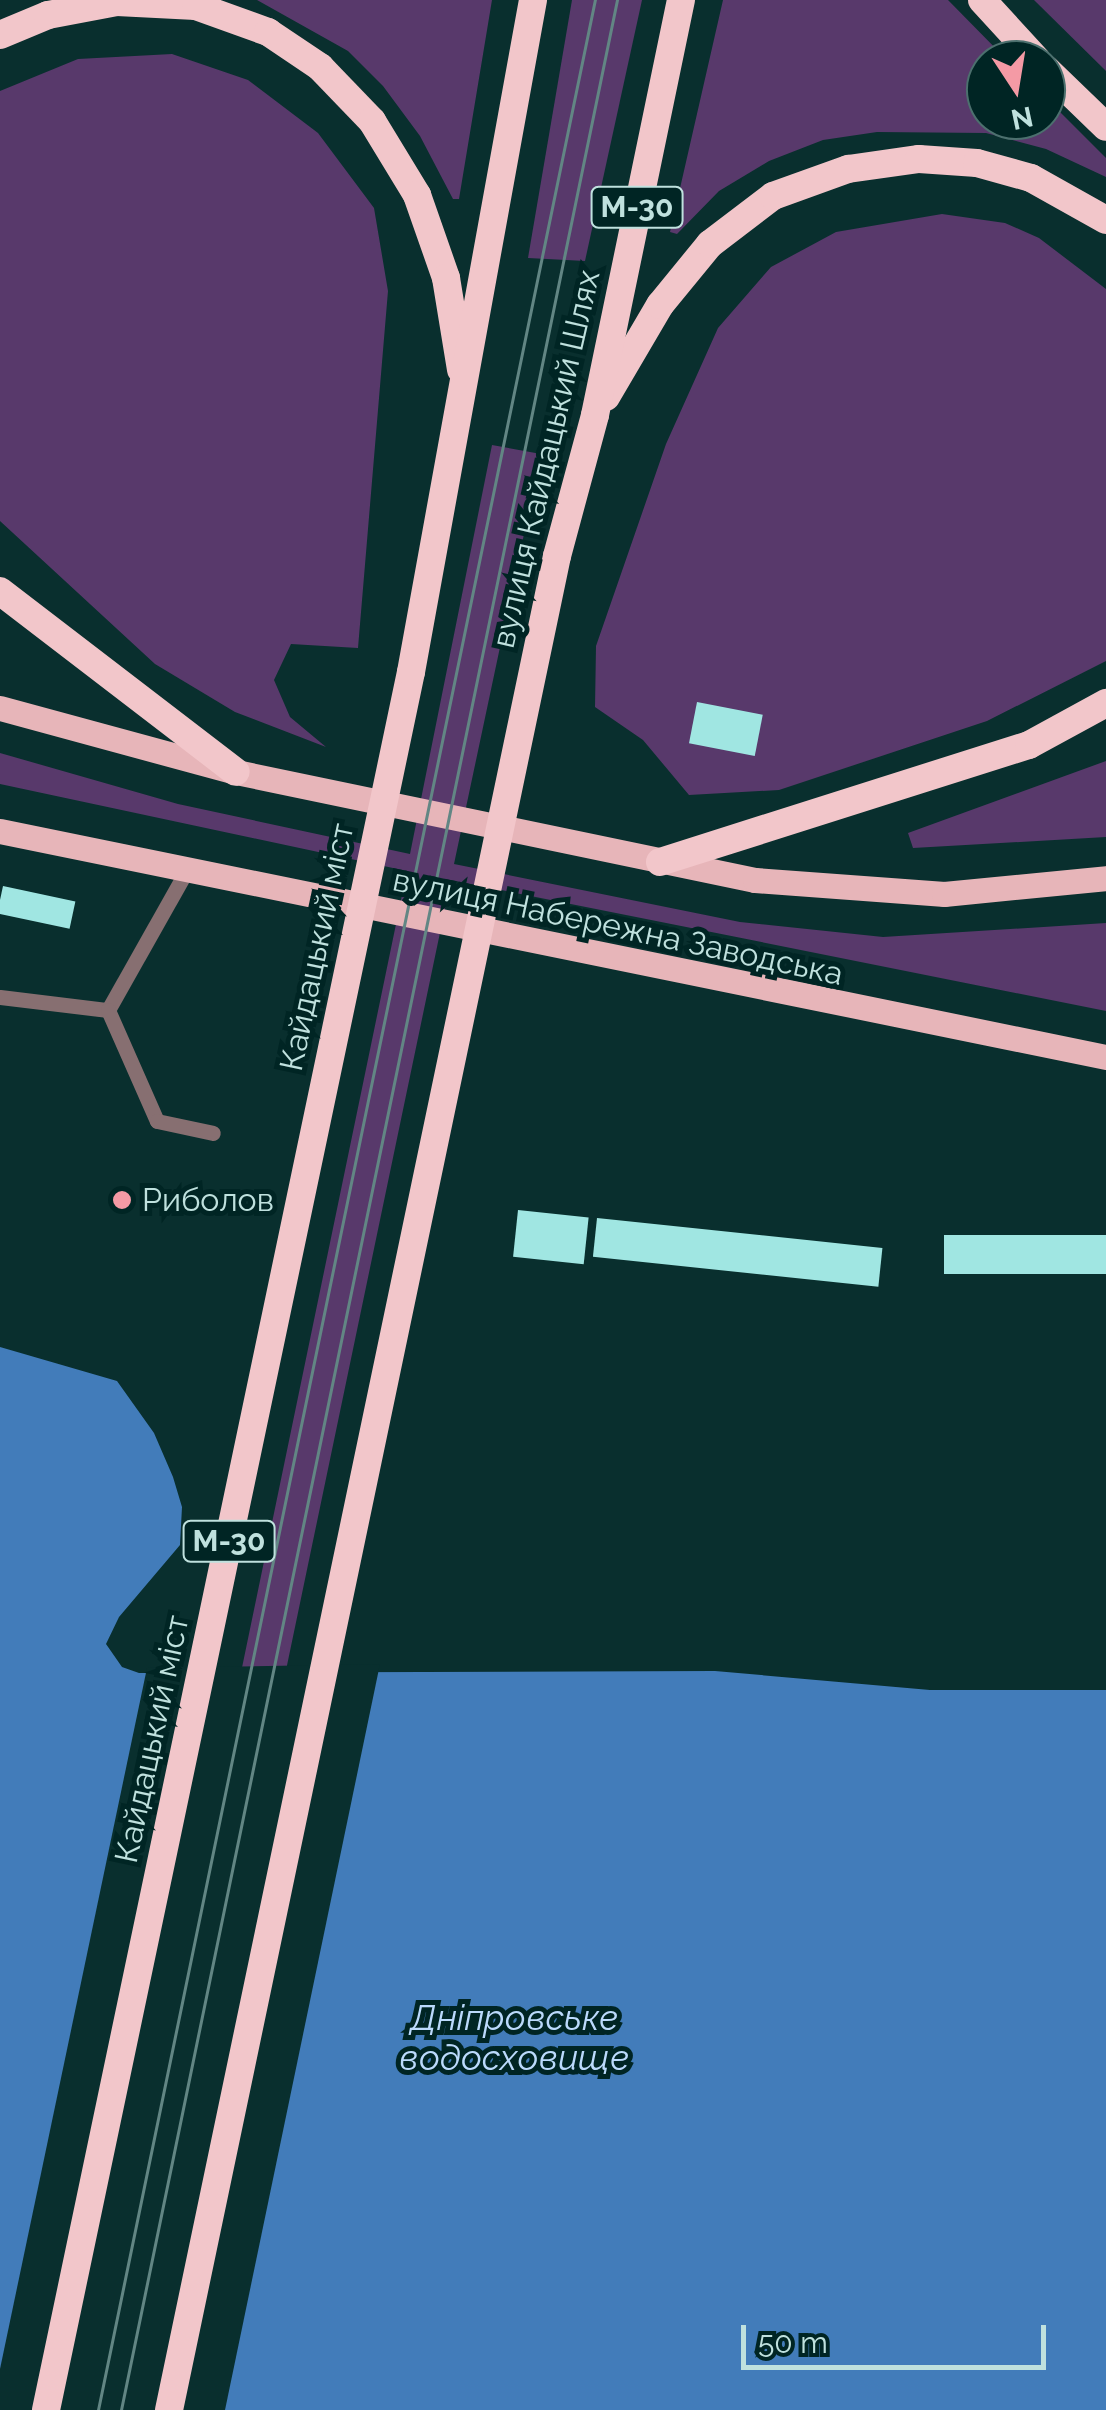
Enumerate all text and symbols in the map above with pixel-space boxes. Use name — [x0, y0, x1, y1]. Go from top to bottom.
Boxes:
north arrow — [966, 40, 1066, 140]
text: N — [1008, 100, 1036, 136]
road number: М-30 — [590, 182, 684, 232]
street label: вулиця Кайдацький Шлях — [484, 267, 608, 651]
street label: Кайдацький міст — [272, 820, 362, 1074]
street label: вулиця Набережна Заводська — [390, 861, 846, 993]
place label: Риболов — [142, 1181, 274, 1219]
marker: Риболов — [111, 1189, 133, 1211]
road number: М-30 — [182, 1516, 276, 1566]
street label: Кайдацький міст — [107, 1612, 197, 1866]
water label: Дніпровське водосховище — [399, 1997, 629, 2079]
scale bar — [746, 2305, 1051, 2367]
text: 50 m — [758, 2325, 828, 2360]

